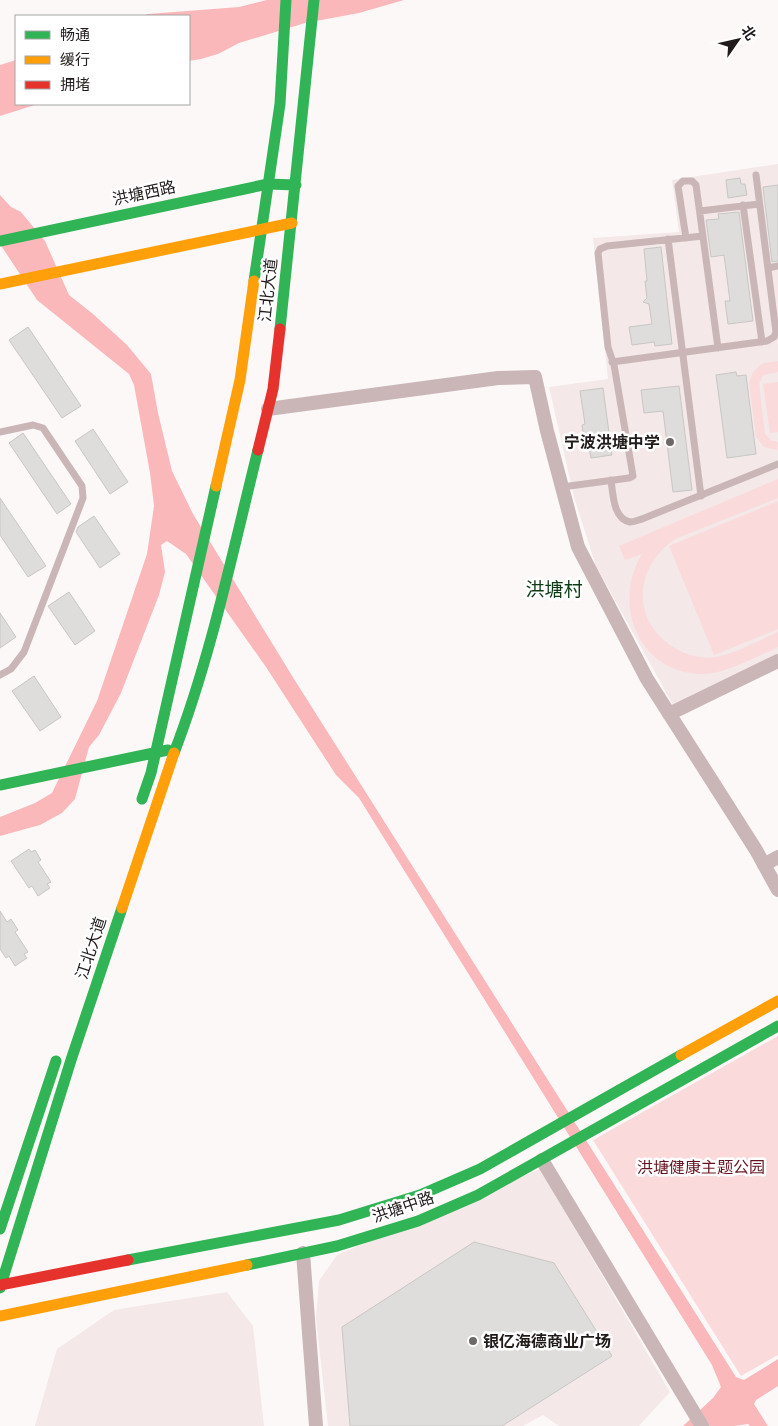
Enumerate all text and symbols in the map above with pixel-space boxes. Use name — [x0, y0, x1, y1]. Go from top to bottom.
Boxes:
legend — [15, 15, 190, 105]
north arrow — [713, 15, 763, 65]
text: 北 — [737, 22, 760, 44]
text: 畅通 — [60, 26, 90, 44]
text: 缓行 — [60, 51, 90, 69]
text: 拥堵 — [60, 76, 90, 94]
street label: 洪塘西路 — [111, 177, 177, 209]
street label: 江北大道 — [255, 257, 281, 323]
place label: 宁波洪塘中学 — [564, 433, 660, 452]
marker: 宁波洪塘中学 — [664, 436, 676, 448]
district label: 洪塘村 — [525, 578, 583, 601]
street label: 江北大道 — [72, 915, 110, 981]
park label: 洪塘健康主题公园 — [637, 1158, 765, 1177]
street label: 洪塘中路 — [370, 1188, 436, 1226]
place label: 银亿海德商业广场 — [483, 1332, 611, 1351]
marker: 银亿海德商业广场 — [467, 1335, 479, 1347]

